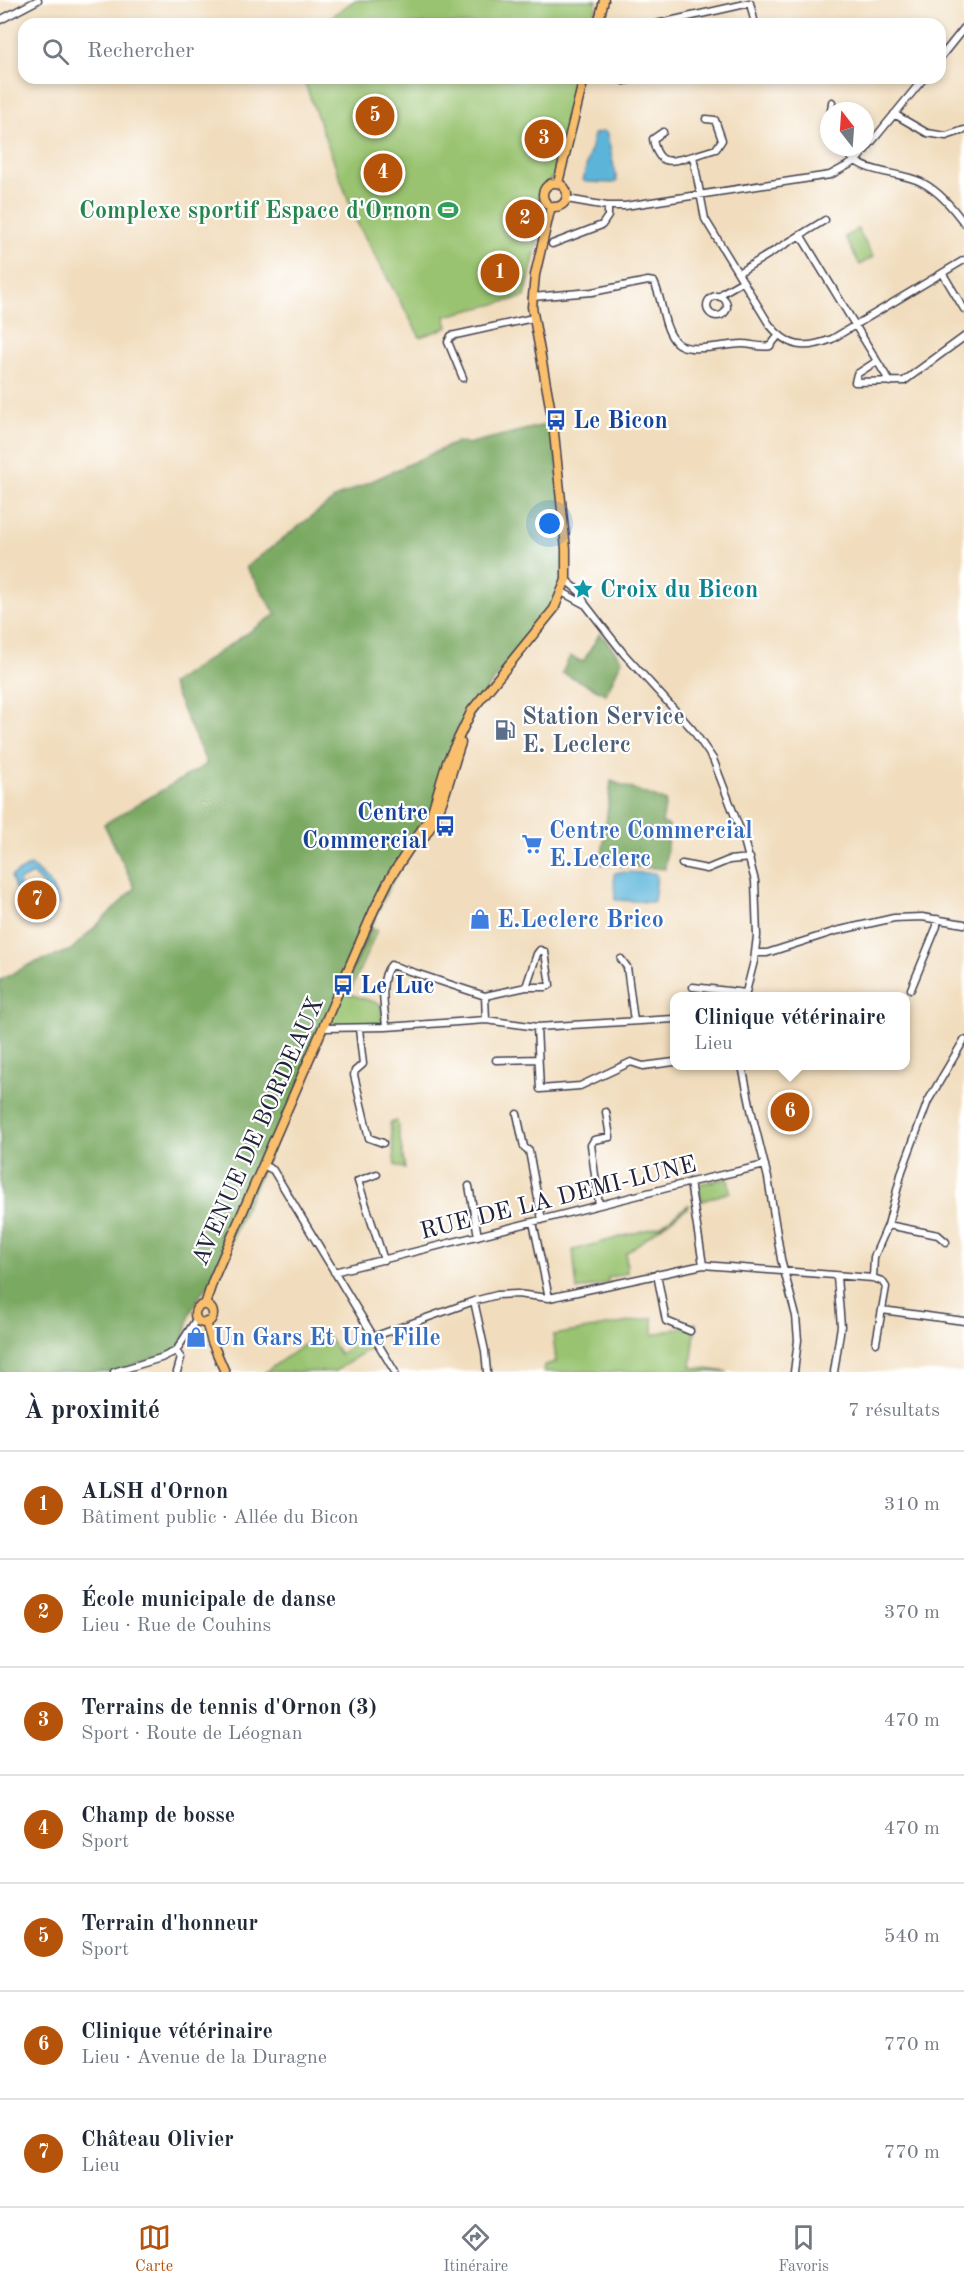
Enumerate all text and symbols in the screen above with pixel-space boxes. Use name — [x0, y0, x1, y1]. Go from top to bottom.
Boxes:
search box — [18, 18, 946, 84]
icon: search — [39, 35, 72, 68]
text: Rechercher — [87, 40, 194, 62]
pin: 5 — [356, 94, 394, 138]
north arrow — [820, 102, 874, 156]
pin: 3 — [524, 116, 564, 162]
pin: 4 — [364, 150, 403, 195]
pin: 2 — [506, 196, 544, 242]
sports icon: Complexe sportif Espace d'Ornon — [436, 198, 460, 222]
place label: Complexe sportif Espace d'Ornon — [79, 200, 431, 224]
pin: 1 — [480, 250, 520, 296]
bus stop icon: Le Bicon — [544, 408, 568, 432]
place label: Le Bicon — [573, 410, 668, 434]
your location — [535, 509, 564, 538]
place icon: Croix du Bicon — [571, 577, 595, 601]
place label: Croix du Bicon — [600, 579, 758, 603]
place label: Station Service E. Leclerc — [522, 706, 685, 758]
fuel station icon: Station Service E. Leclerc — [493, 718, 517, 742]
place label: Centre Commercial — [302, 802, 428, 854]
bus stop icon: Centre Commercial — [433, 814, 457, 838]
place label: Centre Commercial E.Leclerc — [549, 820, 753, 872]
supermarket icon: Centre Commercial E.Leclerc — [520, 832, 544, 856]
pin: 7 — [18, 878, 57, 922]
shop icon: E.Leclerc Brico — [468, 907, 492, 931]
place label: E.Leclerc Brico — [497, 909, 664, 933]
bus stop icon: Le Luc — [331, 973, 355, 997]
place label: Le Luc — [360, 975, 435, 999]
popup — [670, 992, 910, 1070]
street label: AVENUE DE BORDEAUX — [189, 994, 329, 1270]
text: Clinique vétérinaire — [694, 1007, 886, 1029]
text: Lieu — [694, 1034, 733, 1054]
pin: 6 — [770, 1090, 810, 1134]
street label: RUE DE LA DEMI-LUNE — [418, 1153, 699, 1245]
shop icon: Un Gars Et Une Fille — [184, 1325, 208, 1349]
place label: Un Gars Et Une Fille — [213, 1327, 441, 1351]
text: À proximité — [24, 1398, 160, 1424]
text: 7 résultats — [848, 1401, 940, 1421]
text: ALSH d'Ornon — [81, 1481, 228, 1503]
text: 1 — [38, 1495, 49, 1515]
text: 310 m — [884, 1495, 940, 1515]
text: Bâtiment public · Allée du Bicon — [81, 1508, 359, 1528]
text: École municipale de danse — [81, 1589, 336, 1611]
text: 2 — [38, 1603, 49, 1623]
text: 370 m — [884, 1603, 940, 1623]
text: Lieu · Rue de Couhins — [81, 1616, 271, 1636]
text: Terrains de tennis d'Ornon (3) — [81, 1697, 377, 1719]
text: 3 — [38, 1711, 49, 1731]
text: 470 m — [884, 1711, 940, 1731]
text: Sport · Route de Léognan — [81, 1724, 302, 1744]
text: Champ de bosse — [81, 1805, 235, 1827]
text: 4 — [38, 1819, 49, 1839]
text: 470 m — [884, 1819, 940, 1839]
text: Sport — [81, 1832, 129, 1852]
text: Terrain d'honneur — [81, 1913, 258, 1935]
text: 5 — [38, 1927, 49, 1947]
text: 540 m — [884, 1927, 940, 1947]
text: Sport — [81, 1940, 129, 1960]
text: Clinique vétérinaire — [81, 2021, 273, 2043]
text: 6 — [38, 2035, 49, 2055]
text: 770 m — [884, 2035, 940, 2055]
text: Lieu · Avenue de la Duragne — [81, 2048, 327, 2068]
text: Château Olivier — [81, 2129, 234, 2151]
text: 7 — [38, 2143, 49, 2163]
text: 770 m — [884, 2143, 940, 2163]
text: Lieu — [81, 2156, 120, 2176]
tab: Carte — [135, 2221, 173, 2277]
tab: Itinéraire — [443, 2221, 508, 2277]
tab: Favoris — [778, 2221, 829, 2277]

